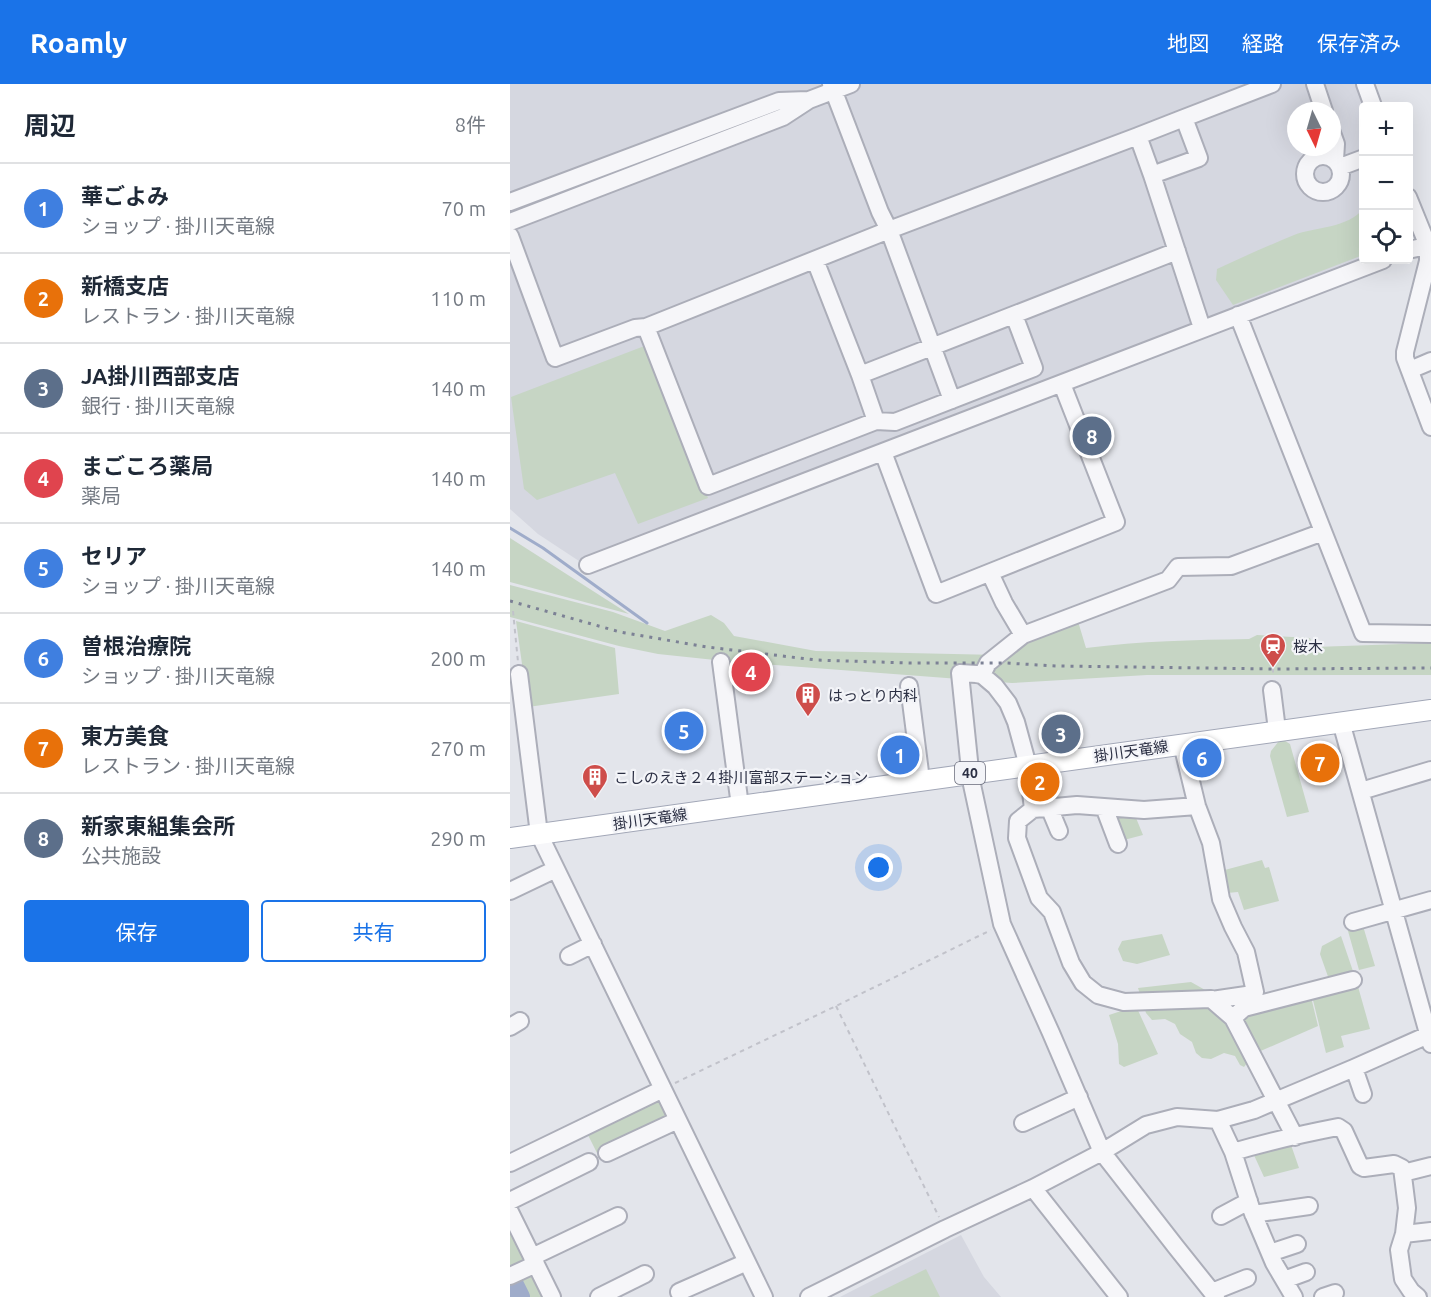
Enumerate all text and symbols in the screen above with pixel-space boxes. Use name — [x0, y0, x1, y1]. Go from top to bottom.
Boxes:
text: Roamly — [30, 27, 127, 58]
text: 地図 — [1167, 31, 1209, 55]
text: 経路 — [1242, 31, 1284, 55]
text: 保存済み — [1317, 31, 1401, 55]
north arrow — [1287, 102, 1341, 156]
map controls — [1359, 102, 1413, 264]
button: + — [1359, 102, 1413, 156]
text: 周辺 — [24, 111, 76, 140]
text: 8件 — [455, 113, 486, 136]
button: − — [1359, 156, 1413, 210]
text: 華ごよみ — [81, 183, 169, 208]
text: 1 — [38, 197, 49, 220]
text: 70 m — [442, 197, 486, 220]
button: locate — [1359, 210, 1413, 264]
text: ショップ · 掛川天竜線 — [81, 214, 275, 237]
text: 新橋支店 — [81, 273, 169, 298]
text: 2 — [38, 287, 49, 310]
text: 110 m — [430, 287, 486, 310]
text: レストラン · 掛川天竜線 — [81, 304, 295, 327]
text: JA掛川西部支店 — [81, 363, 240, 388]
text: 3 — [38, 377, 49, 400]
text: 140 m — [430, 377, 486, 400]
text: 銀行 · 掛川天竜線 — [81, 394, 235, 417]
pin: 8 — [1072, 414, 1112, 458]
text: まごころ薬局 — [81, 453, 213, 478]
text: 4 — [38, 467, 49, 490]
text: 140 m — [430, 467, 486, 490]
text: 薬局 — [81, 484, 121, 507]
text: セリア — [81, 543, 147, 568]
text: 5 — [38, 557, 49, 580]
text: 140 m — [430, 557, 486, 580]
text: ショップ · 掛川天竜線 — [81, 574, 275, 597]
station icon: 桜木 — [1258, 631, 1288, 669]
text: 曽根治療院 — [81, 633, 191, 658]
place label: 桜木 — [1293, 638, 1323, 655]
text: 6 — [38, 647, 49, 670]
text: 200 m — [430, 647, 486, 670]
pin: 4 — [732, 650, 770, 694]
text: ショップ · 掛川天竜線 — [81, 664, 275, 687]
building icon: はっとり内科 — [793, 680, 823, 718]
place label: はっとり内科 — [828, 687, 918, 704]
pin: 5 — [664, 708, 704, 754]
pin: 3 — [1042, 712, 1080, 756]
text: 東方美食 — [81, 723, 169, 748]
pin: 1 — [880, 732, 920, 778]
pin: 6 — [1182, 736, 1222, 780]
text: 7 — [38, 737, 49, 760]
text: 270 m — [430, 737, 486, 760]
street label: 掛川天竜線 — [1093, 737, 1169, 765]
pin: 7 — [1300, 740, 1340, 786]
text: レストラン · 掛川天竜線 — [81, 754, 295, 777]
pin: 2 — [1020, 760, 1060, 804]
building icon: こしのえき２４掛川富部ステーション — [580, 762, 610, 800]
road number: 40 — [955, 762, 985, 784]
place label: こしのえき２４掛川富部ステーション — [614, 769, 868, 786]
street label: 掛川天竜線 — [612, 805, 688, 833]
text: 新家東組集会所 — [81, 813, 235, 838]
text: 8 — [38, 827, 49, 850]
text: 290 m — [430, 827, 486, 850]
text: 公共施設 — [81, 844, 161, 867]
your location — [864, 853, 893, 882]
button: 保存 — [24, 900, 249, 962]
button: 共有 — [261, 900, 486, 962]

